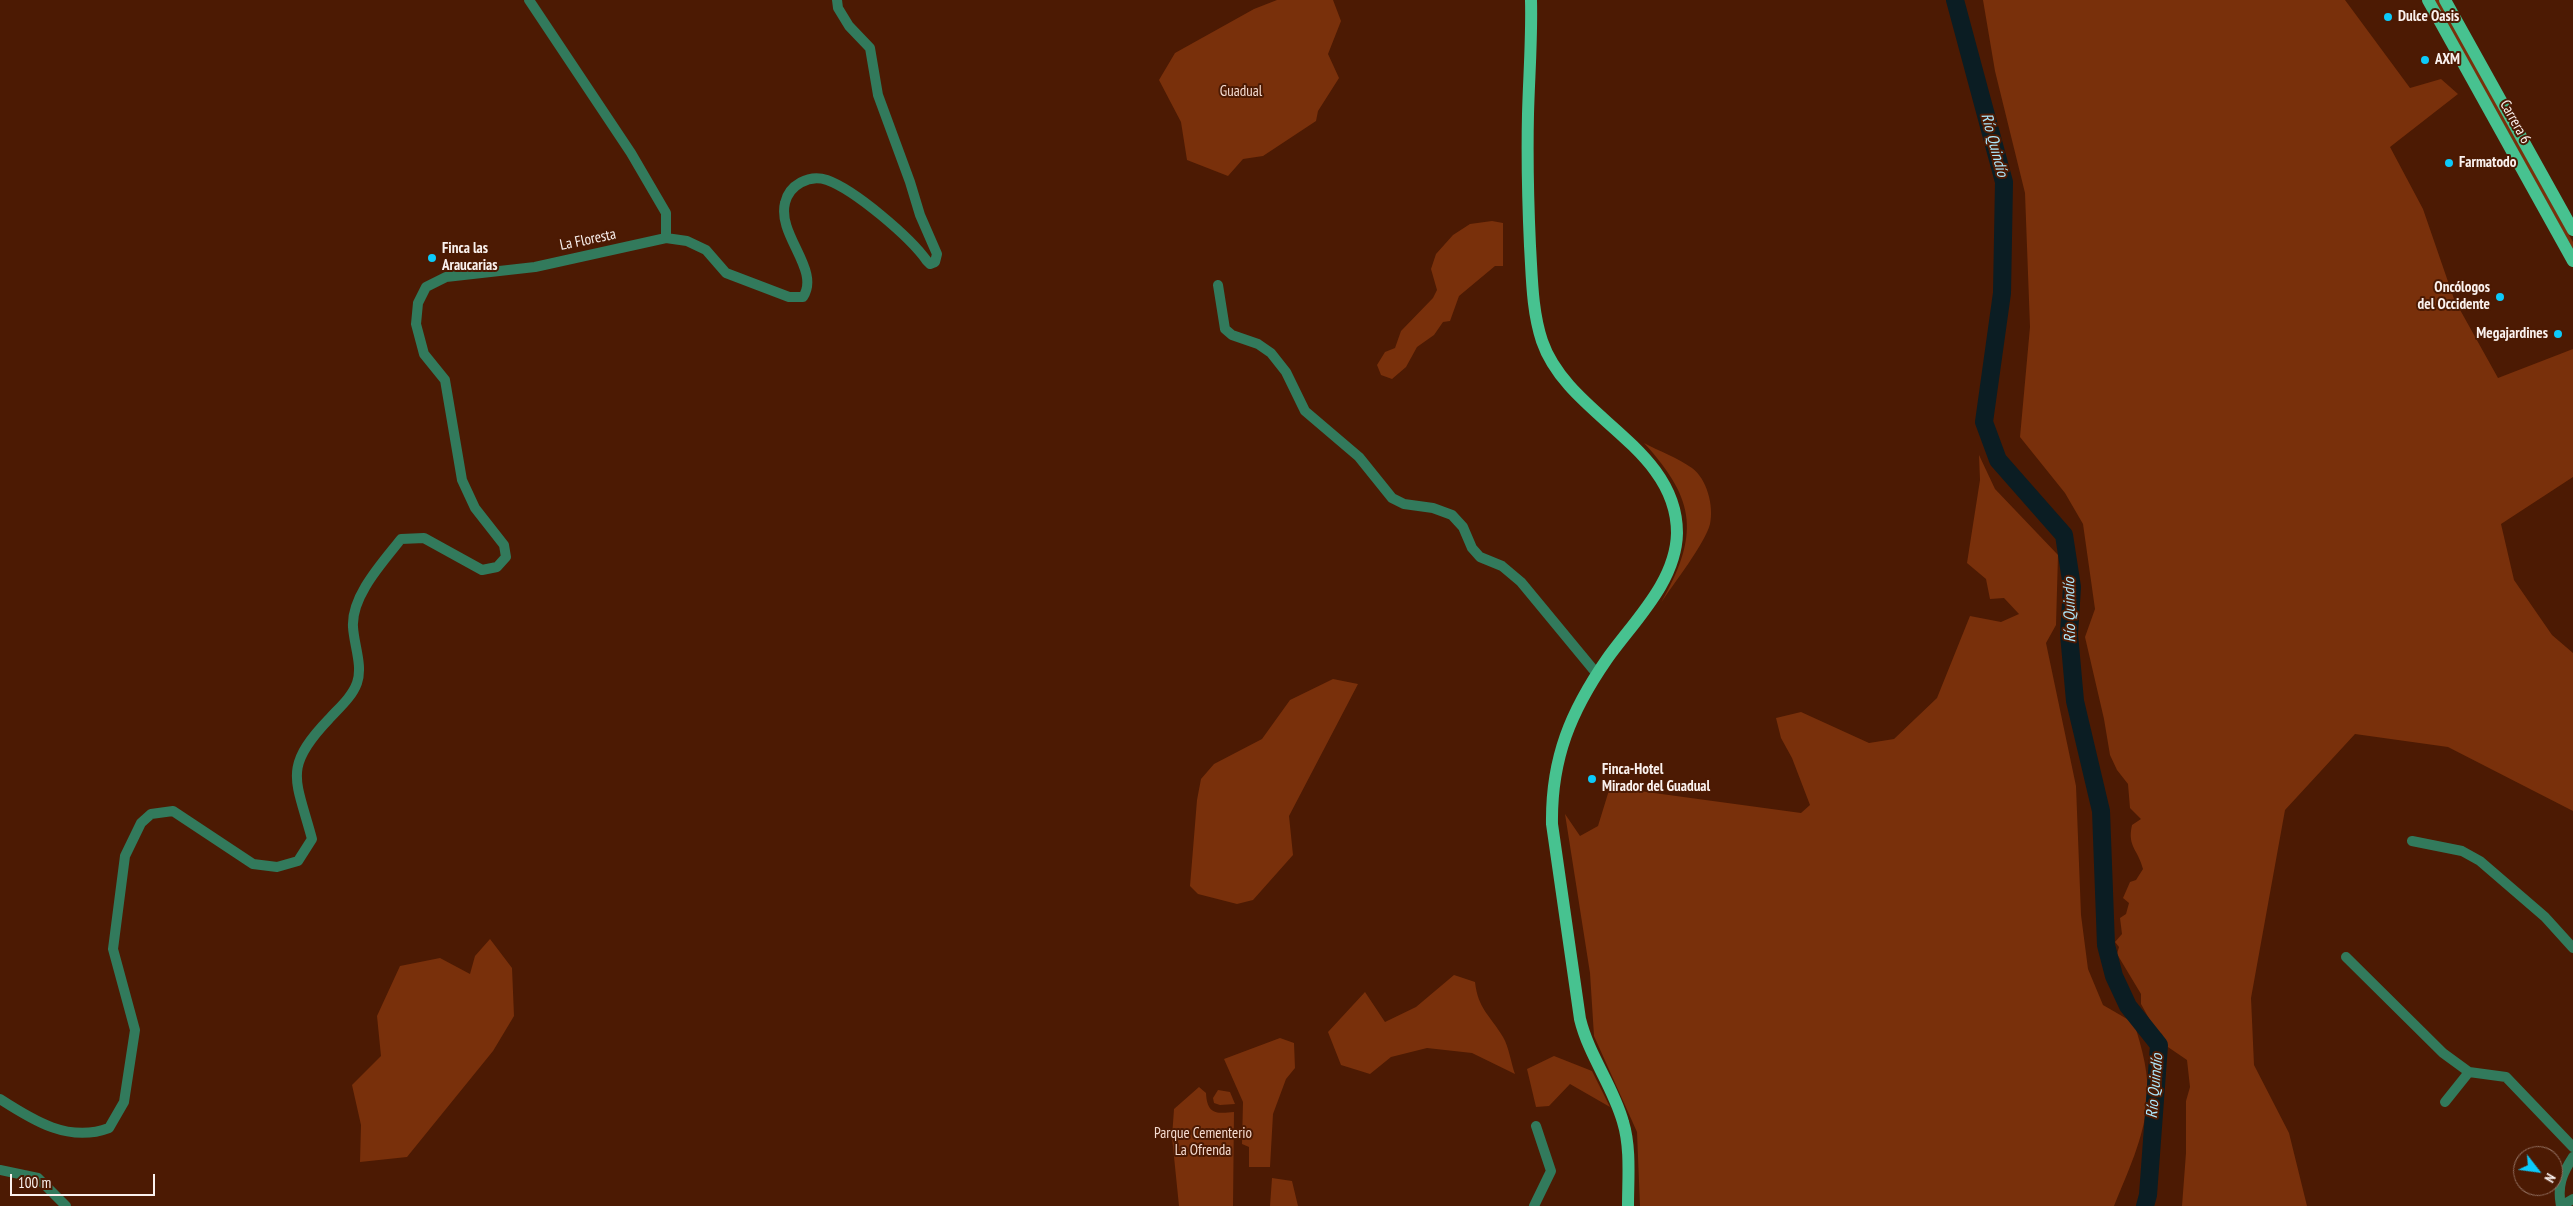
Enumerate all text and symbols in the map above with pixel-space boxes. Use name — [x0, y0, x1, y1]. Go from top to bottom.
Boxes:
place label: Dulce Oasis — [2398, 8, 2459, 26]
marker: Dulce Oasis — [2382, 11, 2394, 23]
place label: AXM — [2435, 51, 2460, 69]
marker: AXM — [2419, 54, 2431, 66]
park label: Guadual — [1220, 83, 1262, 101]
street label: Carrera 6 — [2496, 97, 2534, 147]
water label: Río Quindío — [1976, 111, 2012, 179]
place label: Farmatodo — [2459, 154, 2516, 172]
marker: Farmatodo — [2443, 157, 2455, 169]
street label: La Floresta — [558, 225, 618, 255]
place label: Finca las Araucarias — [442, 240, 497, 275]
marker: Finca las Araucarias — [426, 252, 438, 264]
place label: Oncólogos del Occidente — [2418, 279, 2490, 314]
marker: Oncólogos del Occidente — [2494, 291, 2506, 303]
place label: Megajardines — [2476, 325, 2548, 343]
marker: Megajardines — [2552, 328, 2564, 340]
water label: Río Quindío — [2060, 577, 2080, 643]
place label: Finca-Hotel Mirador del Guadual — [1602, 761, 1710, 796]
marker: Finca-Hotel Mirador del Guadual — [1586, 773, 1598, 785]
water label: Río Quindío — [2143, 1053, 2167, 1119]
park label: Parque Cementerio La Ofrenda — [1154, 1125, 1252, 1160]
north arrow — [2513, 1146, 2563, 1196]
scale bar — [12, 1164, 158, 1196]
text: N — [2540, 1170, 2560, 1186]
text: 100 m — [18, 1173, 51, 1192]

